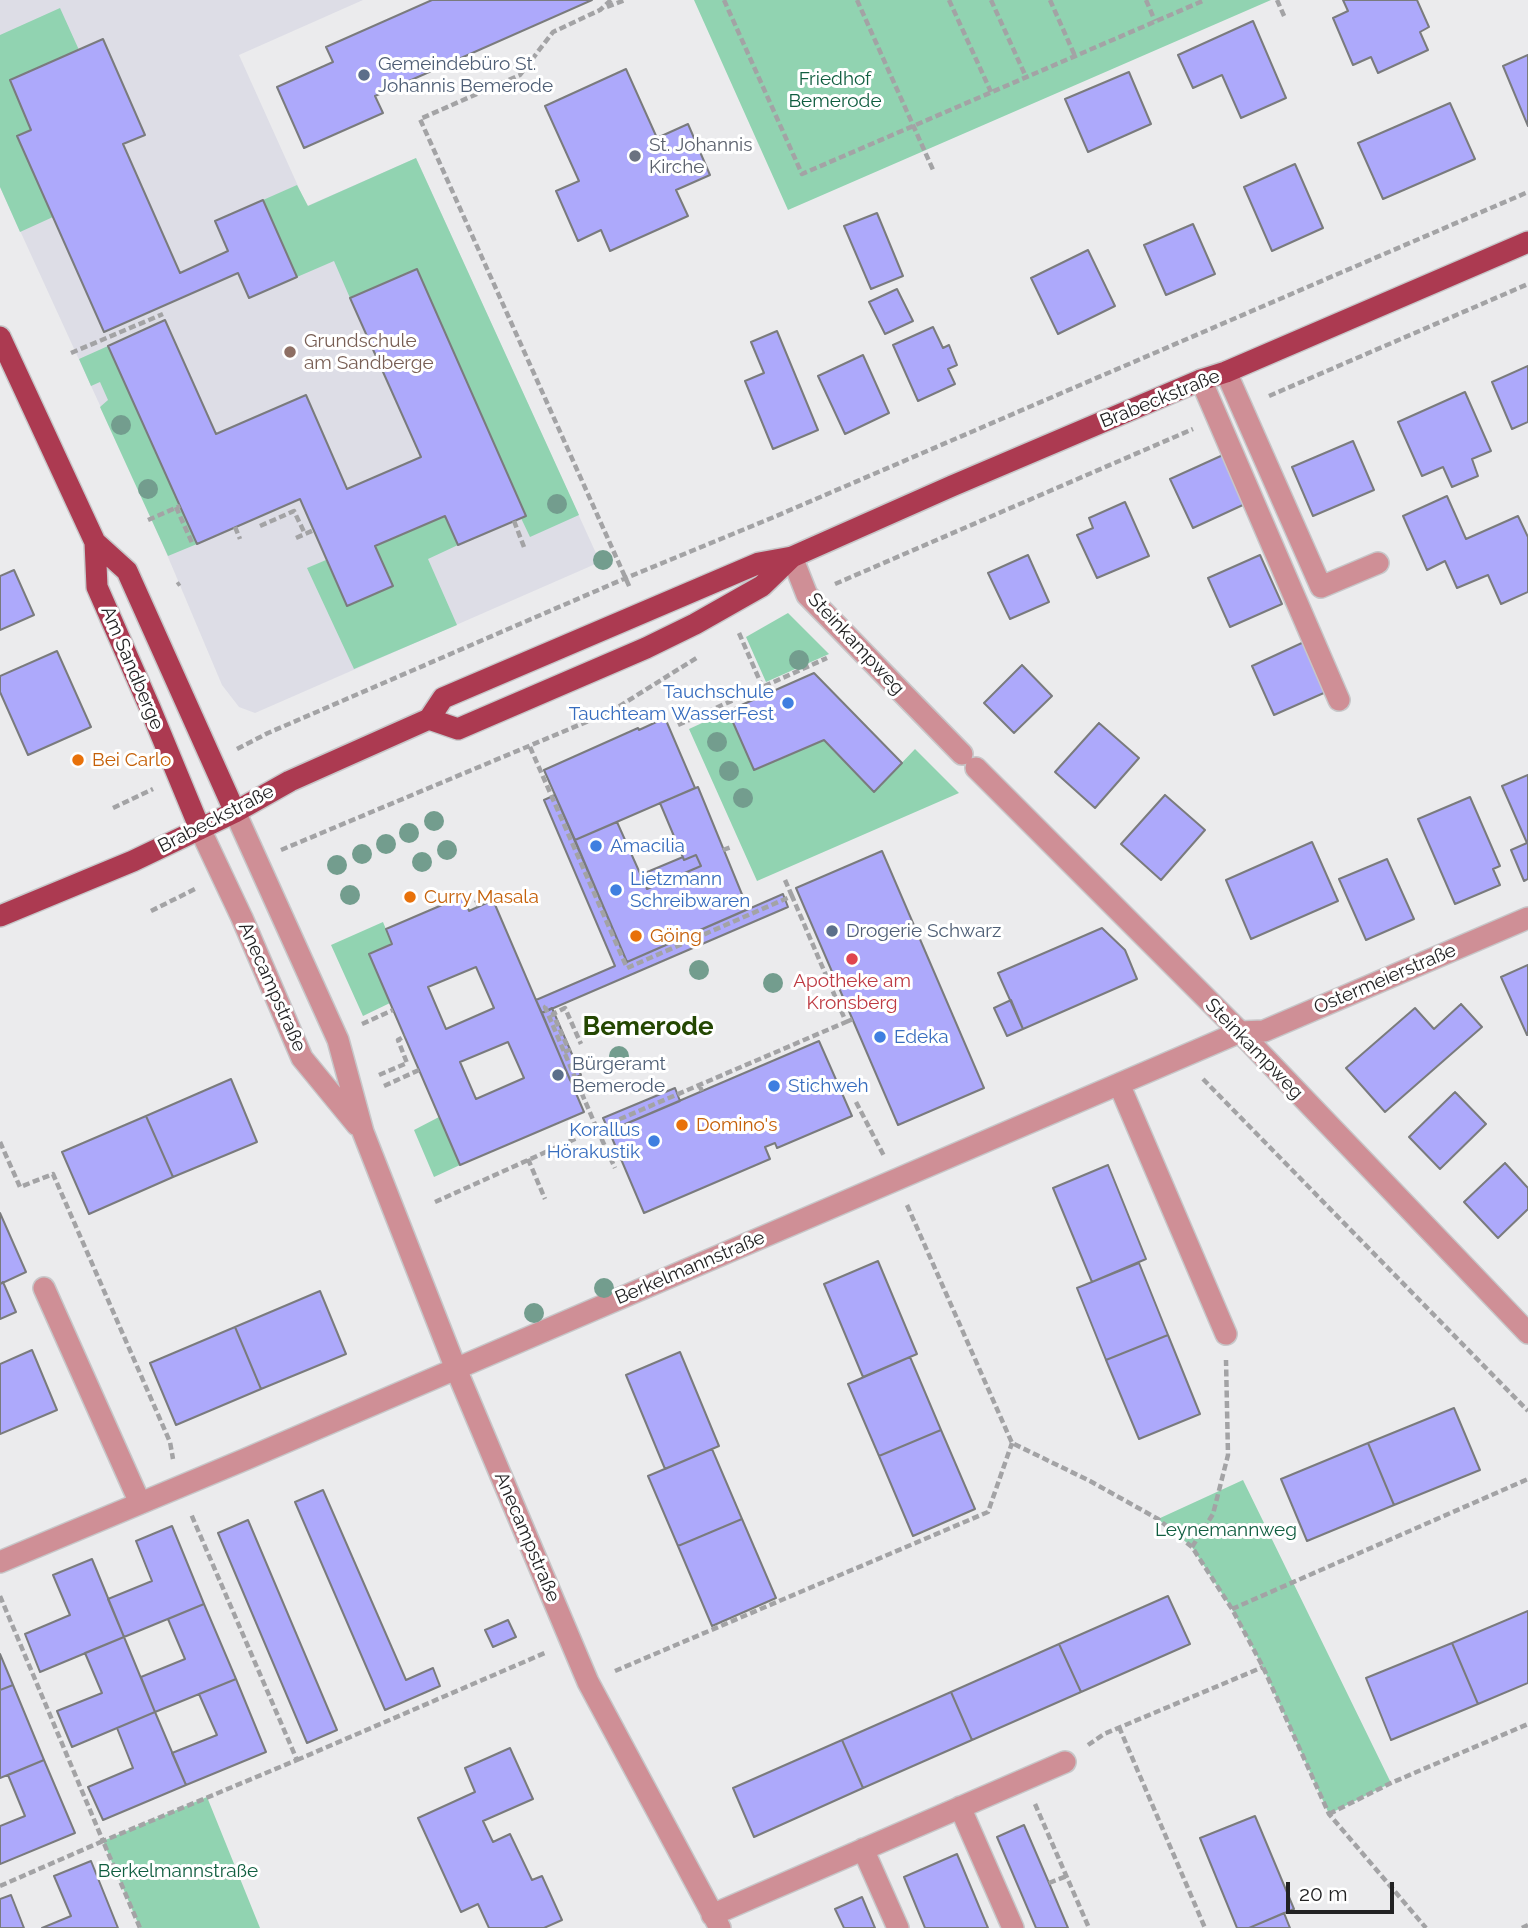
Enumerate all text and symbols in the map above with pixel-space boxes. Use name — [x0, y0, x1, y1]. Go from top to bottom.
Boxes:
place label: Gemeindebüro St. Johannis Bemerode — [378, 53, 553, 97]
marker: Gemeindebüro St. Johannis Bemerode — [356, 67, 372, 83]
park label: Friedhof Bemerode — [788, 68, 882, 112]
place label: St. Johannis Kirche — [649, 134, 752, 178]
marker: St. Johannis Kirche — [627, 148, 643, 164]
place label: Grundschule am Sandberge — [304, 330, 434, 374]
marker: Grundschule am Sandberge — [282, 344, 298, 360]
street label: Brabeckstraße — [1097, 365, 1223, 433]
street label: Steinkampweg — [803, 588, 909, 700]
street label: Am Sandberge — [96, 603, 168, 733]
place label: Tauchschule Tauchteam WasserFest — [569, 681, 774, 725]
marker: Tauchschule Tauchteam WasserFest — [780, 695, 796, 711]
place label: Bei Carlo — [92, 749, 171, 771]
marker: Bei Carlo — [70, 752, 86, 768]
street label: Brabeckstraße — [154, 780, 278, 858]
place label: Amacilia — [610, 835, 685, 857]
marker: Amacilia — [588, 838, 604, 854]
place label: Lietzmann Schreibwaren — [630, 868, 750, 912]
marker: Lietzmann Schreibwaren — [608, 882, 624, 898]
place label: Curry Masala — [424, 886, 539, 908]
marker: Curry Masala — [402, 889, 418, 905]
street label: Anecampstraße — [233, 919, 311, 1055]
place label: Drogerie Schwarz — [846, 920, 1001, 942]
marker: Drogerie Schwarz — [824, 923, 840, 939]
place label: Göing — [650, 925, 702, 947]
marker: Göing — [628, 928, 644, 944]
street label: Ostermeierstraße — [1310, 939, 1460, 1019]
marker: Apotheke am Kronsberg — [844, 951, 860, 967]
place label: Apotheke am Kronsberg — [793, 970, 911, 1014]
street label: Steinkampweg — [1200, 994, 1308, 1104]
district label: Bemerode — [582, 1011, 714, 1043]
place label: Edeka — [894, 1026, 949, 1048]
marker: Edeka — [872, 1029, 888, 1045]
place label: Bürgeramt Bemerode — [572, 1053, 666, 1097]
marker: Bürgeramt Bemerode — [550, 1067, 566, 1083]
place label: Stichweh — [788, 1075, 868, 1097]
marker: Stichweh — [766, 1078, 782, 1094]
place label: Domino's — [696, 1114, 777, 1136]
marker: Domino's — [674, 1117, 690, 1133]
place label: Korallus Hörakustik — [547, 1119, 640, 1163]
marker: Korallus Hörakustik — [646, 1133, 662, 1149]
street label: Berkelmannstraße — [612, 1226, 768, 1310]
street label: Anecampstraße — [489, 1468, 565, 1606]
park label: Leynemannweg — [1155, 1519, 1297, 1541]
park label: Berkelmannstraße — [98, 1860, 258, 1882]
scale bar — [1290, 1868, 1398, 1912]
text: 20 m — [1299, 1881, 1347, 1906]

